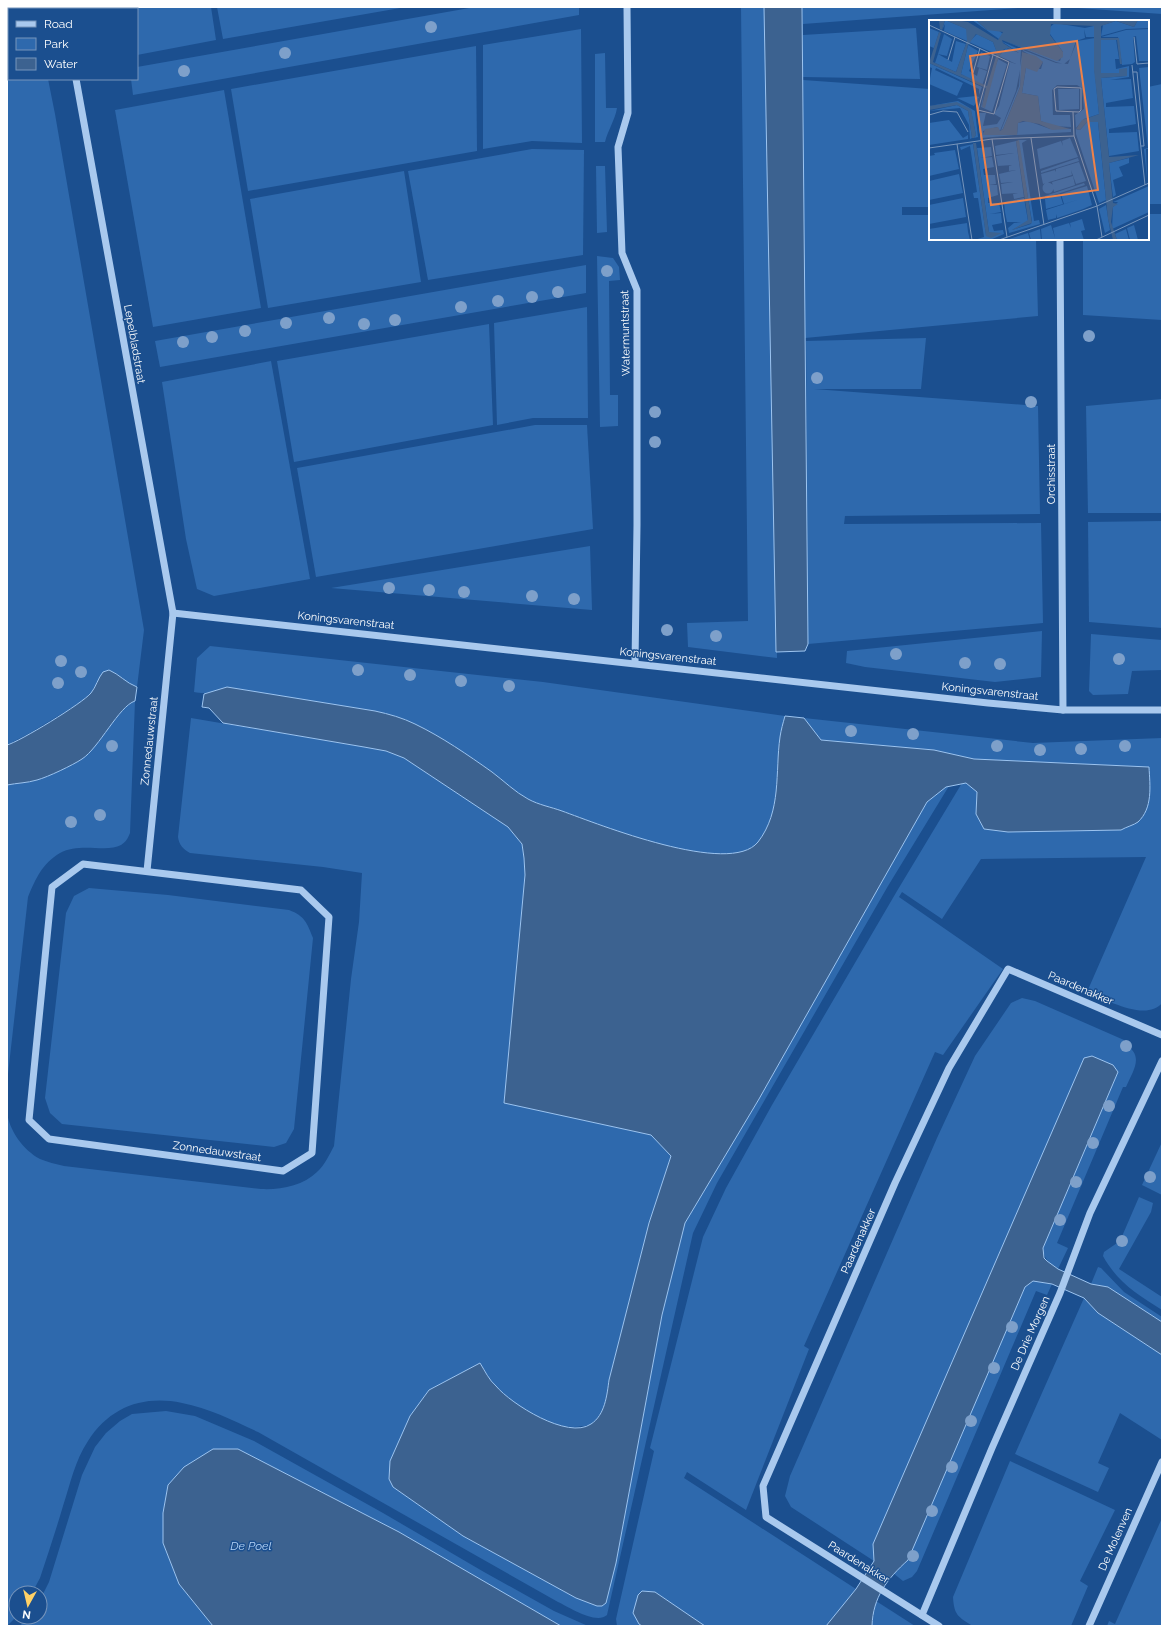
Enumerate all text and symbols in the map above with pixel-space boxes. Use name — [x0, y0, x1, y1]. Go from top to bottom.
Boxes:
legend — [8, 8, 138, 80]
text: Road — [44, 17, 73, 31]
inset map — [929, 20, 1149, 240]
text: Park — [44, 37, 69, 51]
text: Water — [44, 57, 78, 71]
street label: Watermuntstraat — [618, 290, 633, 376]
street label: Lepelbladstraat — [121, 304, 148, 385]
street label: Orchisstraat — [1045, 443, 1058, 504]
street label: Koningsvarenstraat — [297, 609, 395, 632]
street label: Koningsvarenstraat — [619, 645, 717, 668]
street label: Koningsvarenstraat — [941, 680, 1039, 703]
street label: Zonnedauwstraat — [138, 696, 161, 786]
street label: Paardenakker — [1046, 969, 1116, 1008]
street label: Zonnedauwstraat — [172, 1139, 262, 1164]
street label: Paardenakker — [838, 1207, 879, 1276]
street label: De Drie Morgen — [1008, 1294, 1053, 1372]
street label: De Molenven — [1096, 1506, 1135, 1573]
street label: Paardenakker — [826, 1538, 892, 1587]
water label: De Poel — [230, 1539, 272, 1553]
north arrow — [8, 1585, 48, 1625]
text: N — [22, 1607, 32, 1621]

